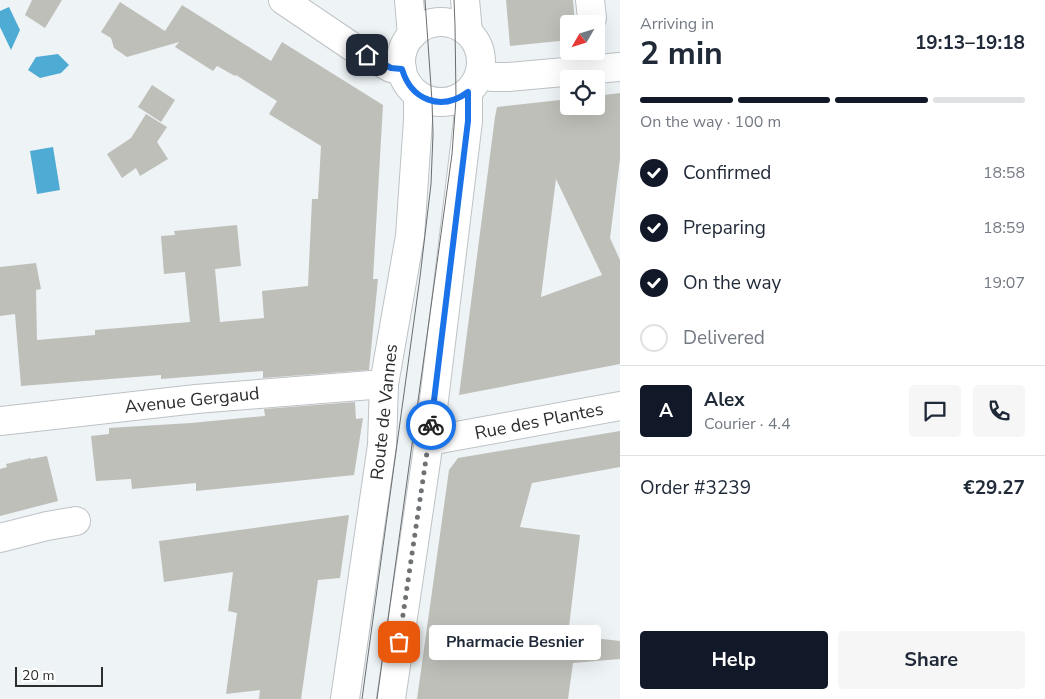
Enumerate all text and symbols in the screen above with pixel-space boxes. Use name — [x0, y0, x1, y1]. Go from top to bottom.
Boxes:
text: Arriving in — [640, 13, 714, 35]
north arrow — [560, 15, 605, 60]
map controls — [560, 15, 605, 115]
text: 19:13–19:18 — [915, 30, 1025, 56]
text: 2 min — [640, 32, 723, 75]
pin — [346, 34, 388, 76]
icon: home — [353, 41, 381, 69]
button: locate — [560, 70, 605, 115]
text: On the way · 100 m — [640, 111, 781, 133]
icon: check — [640, 159, 668, 187]
text: Confirmed — [683, 160, 771, 186]
text: 18:58 — [983, 162, 1025, 184]
icon: check — [640, 214, 668, 242]
text: Preparing — [683, 215, 766, 241]
text: 18:59 — [983, 217, 1025, 239]
icon: check — [640, 269, 668, 297]
text: On the way — [683, 270, 781, 296]
text: 19:07 — [983, 272, 1025, 294]
text: Delivered — [683, 325, 765, 351]
street label: Route de Vannes — [365, 343, 403, 481]
street label: Avenue Gergaud — [123, 381, 261, 419]
button: chat — [909, 385, 961, 437]
button: phone — [973, 385, 1025, 437]
text: Alex — [704, 387, 745, 413]
street label: Rue des Plantes — [473, 397, 605, 445]
text: A — [659, 398, 673, 424]
courier — [406, 400, 456, 450]
icon: bike — [417, 411, 445, 439]
text: Courier · 4.4 — [704, 413, 790, 435]
text: Order #3239 — [640, 475, 751, 501]
text: €29.27 — [963, 475, 1025, 501]
pin — [378, 621, 420, 663]
callout: Pharmacie Besnier — [429, 624, 602, 660]
icon: bag — [385, 628, 413, 656]
text: Pharmacie Besnier — [446, 631, 584, 653]
button: Help — [640, 631, 828, 689]
button: Share — [838, 631, 1025, 689]
scale bar — [15, 664, 102, 687]
text: 20 m — [22, 666, 54, 685]

